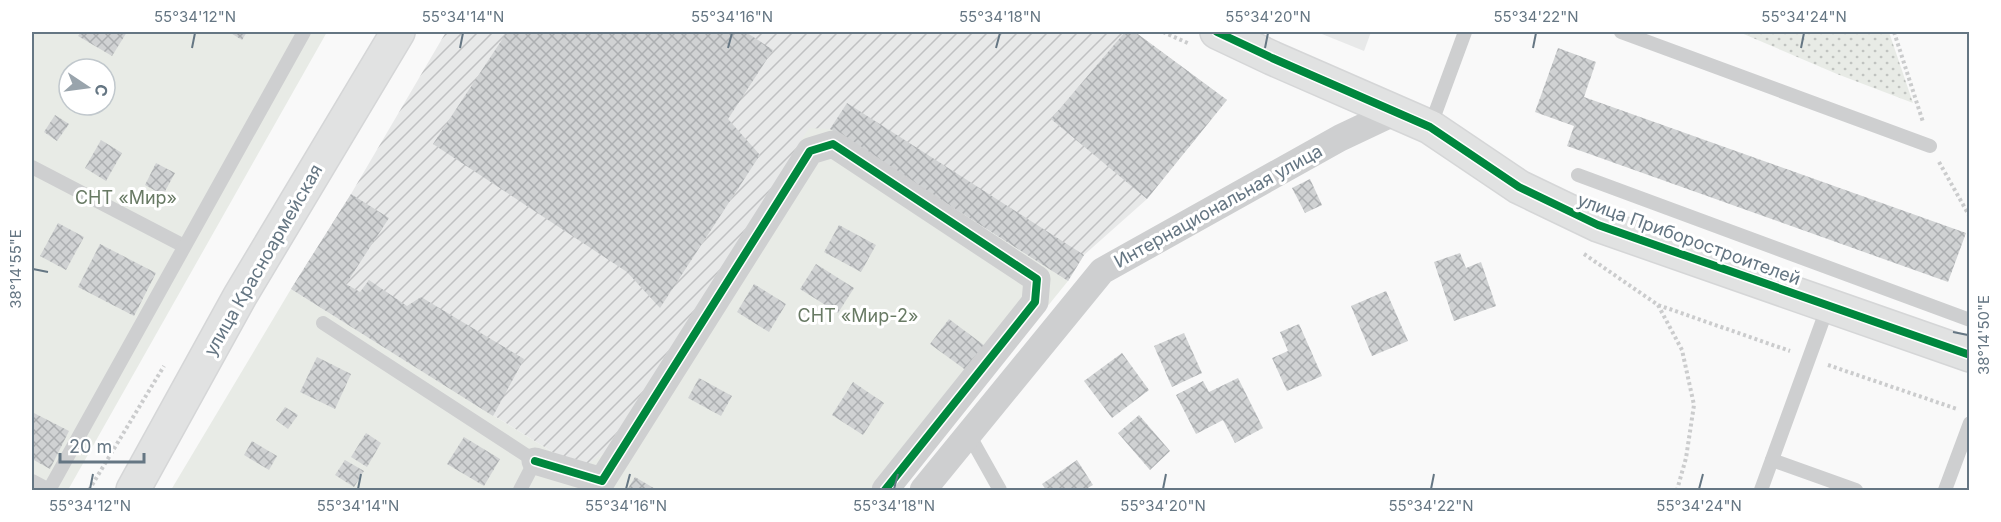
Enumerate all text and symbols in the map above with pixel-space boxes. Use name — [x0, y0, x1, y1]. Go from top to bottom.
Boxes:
text: 55°34'12"N — [154, 7, 236, 26]
text: 55°34'14"N — [422, 7, 504, 26]
text: 55°34'16"N — [691, 7, 773, 26]
text: 55°34'18"N — [959, 7, 1041, 26]
text: 55°34'20"N — [1225, 7, 1311, 26]
text: 55°34'22"N — [1493, 7, 1579, 26]
text: 55°34'24"N — [1761, 7, 1847, 26]
north arrow — [57, 57, 117, 117]
text: С — [91, 82, 113, 99]
street label: Интернациональная улица — [1110, 140, 1326, 272]
street label: улица Красноармейская — [199, 160, 327, 360]
park label: СНТ «Мир» — [75, 187, 177, 208]
street label: улица Приборостроителей — [1575, 189, 1803, 289]
text: 38°14'55"E — [6, 229, 25, 309]
text: 38°14'50"E — [1974, 295, 1993, 375]
park label: СНТ «Мир-2» — [798, 305, 918, 326]
scale bar — [60, 426, 144, 464]
text: 20 m — [69, 436, 112, 457]
text: 55°34'12"N — [49, 496, 131, 515]
text: 55°34'14"N — [317, 496, 399, 515]
text: 55°34'16"N — [585, 496, 667, 515]
text: 55°34'18"N — [853, 496, 935, 515]
text: 55°34'20"N — [1120, 496, 1206, 515]
text: 55°34'22"N — [1388, 496, 1474, 515]
text: 55°34'24"N — [1656, 496, 1742, 515]

